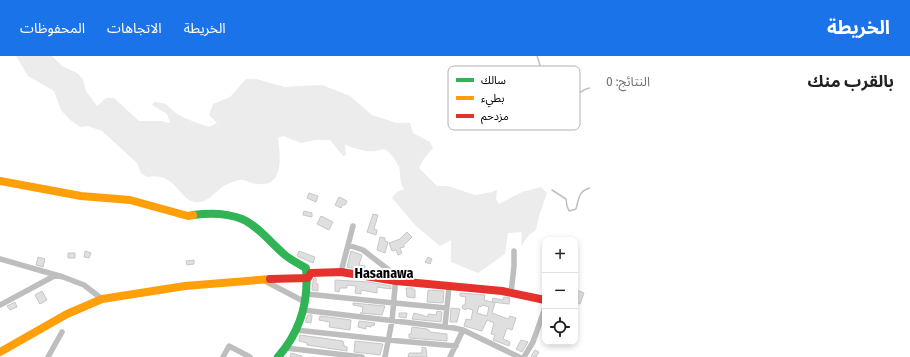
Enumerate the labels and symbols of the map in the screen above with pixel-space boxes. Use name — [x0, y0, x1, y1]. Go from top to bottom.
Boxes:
legend — [448, 66, 580, 130]
text: سالك — [481, 74, 506, 87]
text: بطيء — [481, 92, 504, 108]
text: مزدحم — [481, 110, 509, 125]
district label: Hasanawa — [355, 265, 413, 282]

